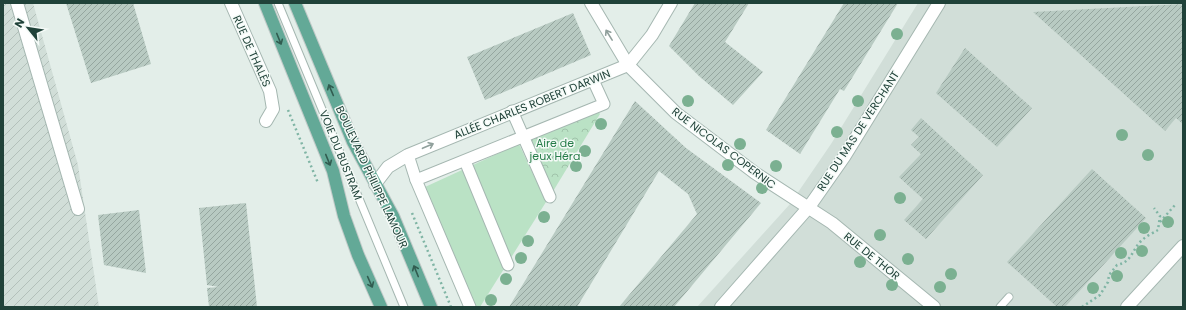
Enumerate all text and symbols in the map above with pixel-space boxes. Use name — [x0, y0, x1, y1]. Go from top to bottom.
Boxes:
north arrow — [8, 8, 48, 48]
street label: RUE DE THALÈS — [229, 13, 275, 89]
text: N — [10, 15, 28, 31]
one-way arrow — [605, 30, 613, 41]
one-way arrow — [276, 33, 284, 45]
street label: ALLÉE CHARLES ROBERT DARWIN — [451, 65, 613, 143]
street label: RUE DU MAS DE VERCHANT — [813, 68, 903, 194]
one-way arrow — [327, 84, 335, 96]
street label: BOULEVARD PHILIPPE LAMOUR — [332, 103, 412, 251]
street label: RUE NICOLAS COPERNIC — [669, 104, 779, 192]
street label: VOIE DU BUSTRAM — [316, 108, 366, 202]
park label: Aire de jeux Héra — [529, 135, 580, 164]
one-way arrow — [422, 142, 434, 150]
one-way arrow — [325, 153, 332, 165]
street label: RUE DE THOR — [841, 228, 904, 284]
one-way arrow — [411, 265, 419, 277]
one-way arrow — [367, 276, 374, 288]

